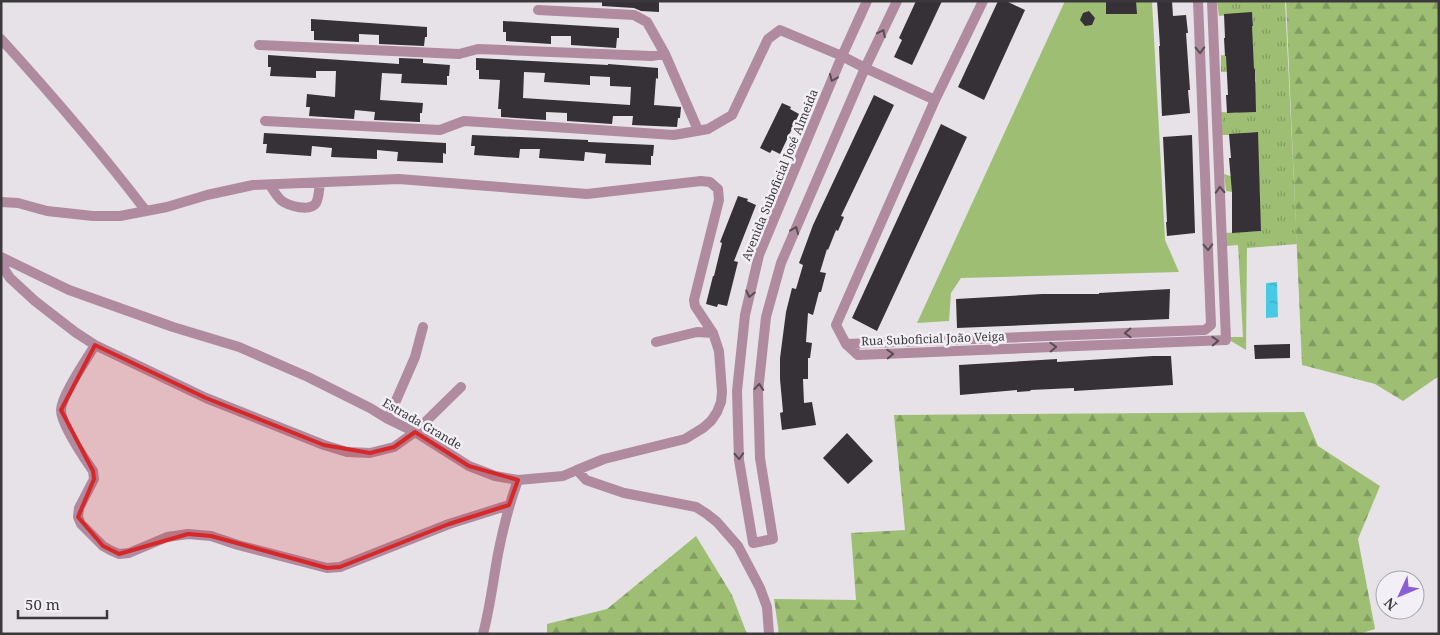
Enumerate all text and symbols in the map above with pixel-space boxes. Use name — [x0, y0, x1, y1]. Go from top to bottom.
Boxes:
one-way arrow — [875, 29, 886, 38]
one-way arrow — [1194, 46, 1205, 54]
one-way arrow — [829, 73, 839, 82]
street label: Avenida Suboficial José Almeida — [737, 86, 822, 263]
one-way arrow — [1214, 185, 1225, 193]
one-way arrow — [790, 226, 800, 234]
one-way arrow — [1203, 244, 1214, 252]
one-way arrow — [745, 290, 756, 299]
street label: Rua Suboficial João Veiga — [861, 327, 1005, 350]
one-way arrow — [1124, 327, 1132, 338]
one-way arrow — [1212, 336, 1219, 346]
one-way arrow — [1049, 342, 1057, 353]
one-way arrow — [886, 349, 894, 359]
one-way arrow — [753, 382, 764, 390]
street label: Estrada Grande — [380, 394, 465, 453]
one-way arrow — [733, 452, 744, 460]
north arrow — [1375, 570, 1425, 620]
scale bar — [18, 588, 106, 620]
text: 50 m — [25, 594, 60, 614]
text: N — [1380, 594, 1401, 615]

